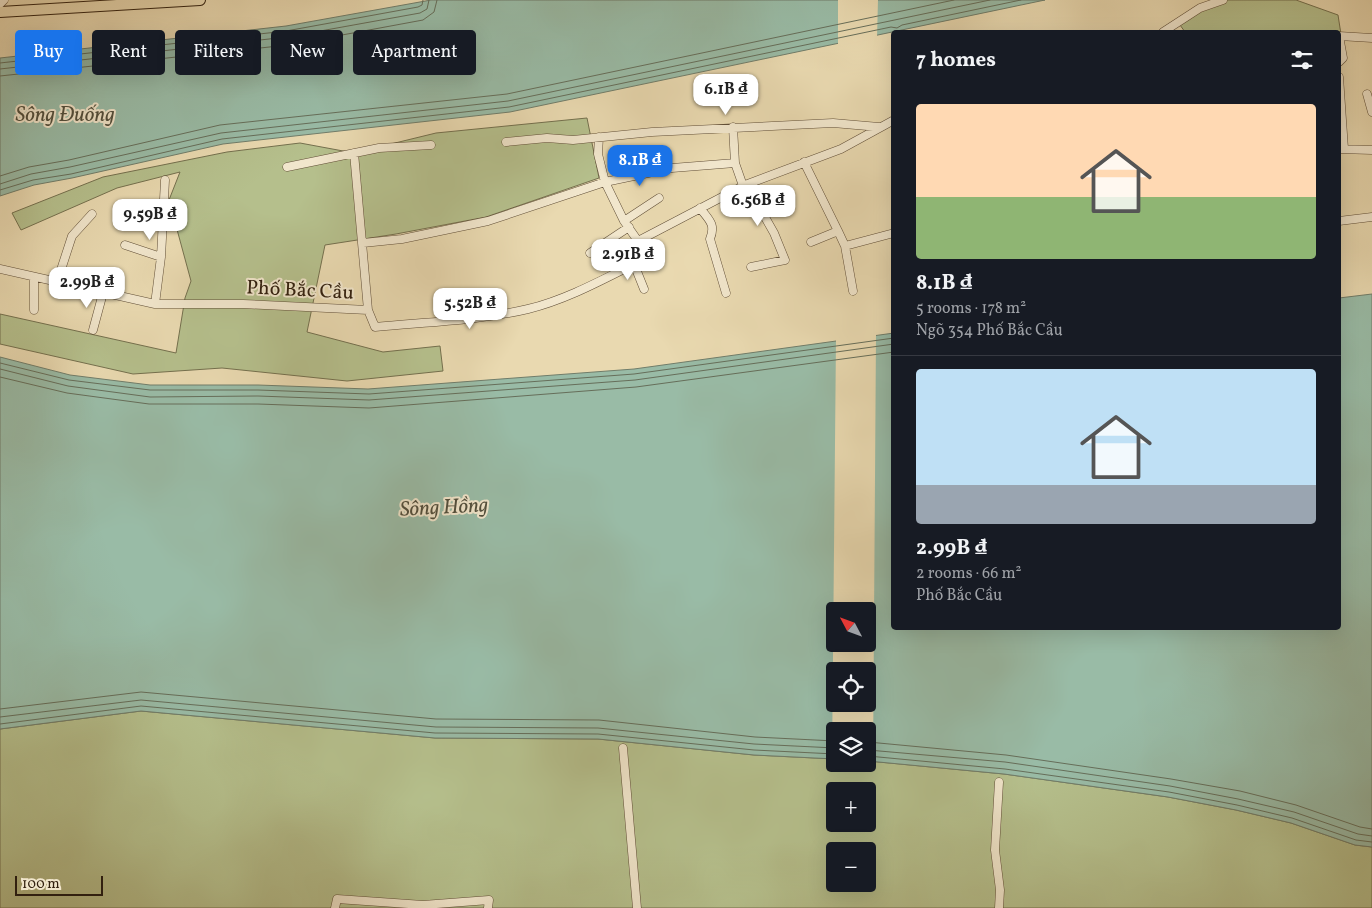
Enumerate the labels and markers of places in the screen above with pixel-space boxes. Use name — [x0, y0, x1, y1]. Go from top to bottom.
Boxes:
pin: 6.1B ₫ — [685, 74, 767, 116]
pin: 8.1B ₫ — [599, 144, 681, 187]
pin: 6.56B ₫ — [712, 184, 804, 227]
pin: 9.59B ₫ — [104, 198, 196, 241]
pin: 2.91B ₫ — [582, 238, 674, 281]
pin: 2.99B ₫ — [41, 266, 133, 309]
pin: 5.52B ₫ — [424, 288, 516, 330]

